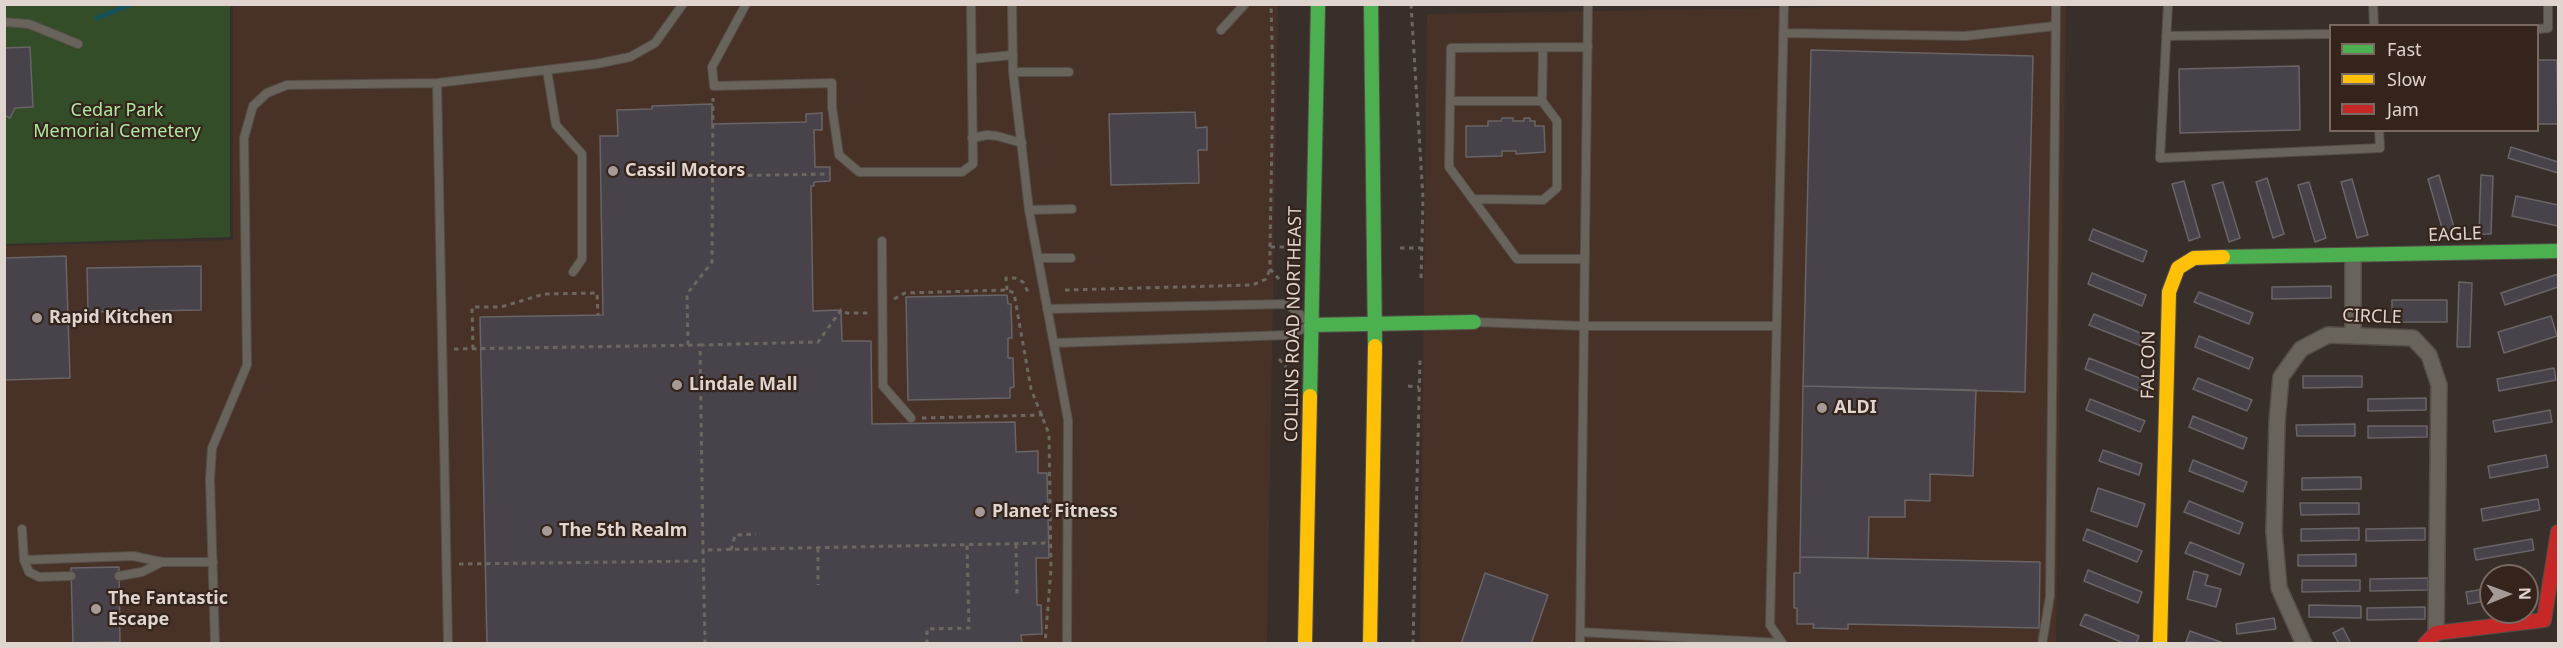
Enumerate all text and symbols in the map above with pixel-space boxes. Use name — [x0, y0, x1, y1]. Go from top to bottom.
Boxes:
legend — [2329, 24, 2539, 132]
text: Fast — [2387, 37, 2422, 61]
text: Slow — [2387, 67, 2426, 91]
text: Jam — [2387, 97, 2419, 121]
park label: Cedar Park Memorial Cemetery — [33, 100, 201, 142]
place label: Cassil Motors — [625, 160, 745, 182]
marker: Cassil Motors — [606, 164, 620, 178]
street label: COLLINS ROAD NORTHEAST — [1281, 206, 1307, 442]
street label: EAGLE — [2428, 223, 2482, 247]
street label: CIRCLE — [2342, 305, 2402, 329]
place label: Rapid Kitchen — [49, 307, 173, 329]
marker: Rapid Kitchen — [30, 311, 44, 325]
street label: FALCON — [2138, 331, 2160, 399]
place label: Lindale Mall — [689, 374, 798, 396]
marker: Lindale Mall — [670, 378, 684, 392]
place label: ALDI — [1834, 397, 1877, 419]
marker: ALDI — [1815, 401, 1829, 415]
place label: Planet Fitness — [992, 501, 1118, 523]
marker: Planet Fitness — [973, 505, 987, 519]
place label: The 5th Realm — [559, 520, 687, 542]
marker: The 5th Realm — [540, 524, 554, 538]
north arrow — [2479, 564, 2539, 624]
text: N — [2514, 587, 2536, 600]
place label: The Fantastic Escape — [108, 588, 228, 630]
marker: The Fantastic Escape — [89, 602, 103, 616]

